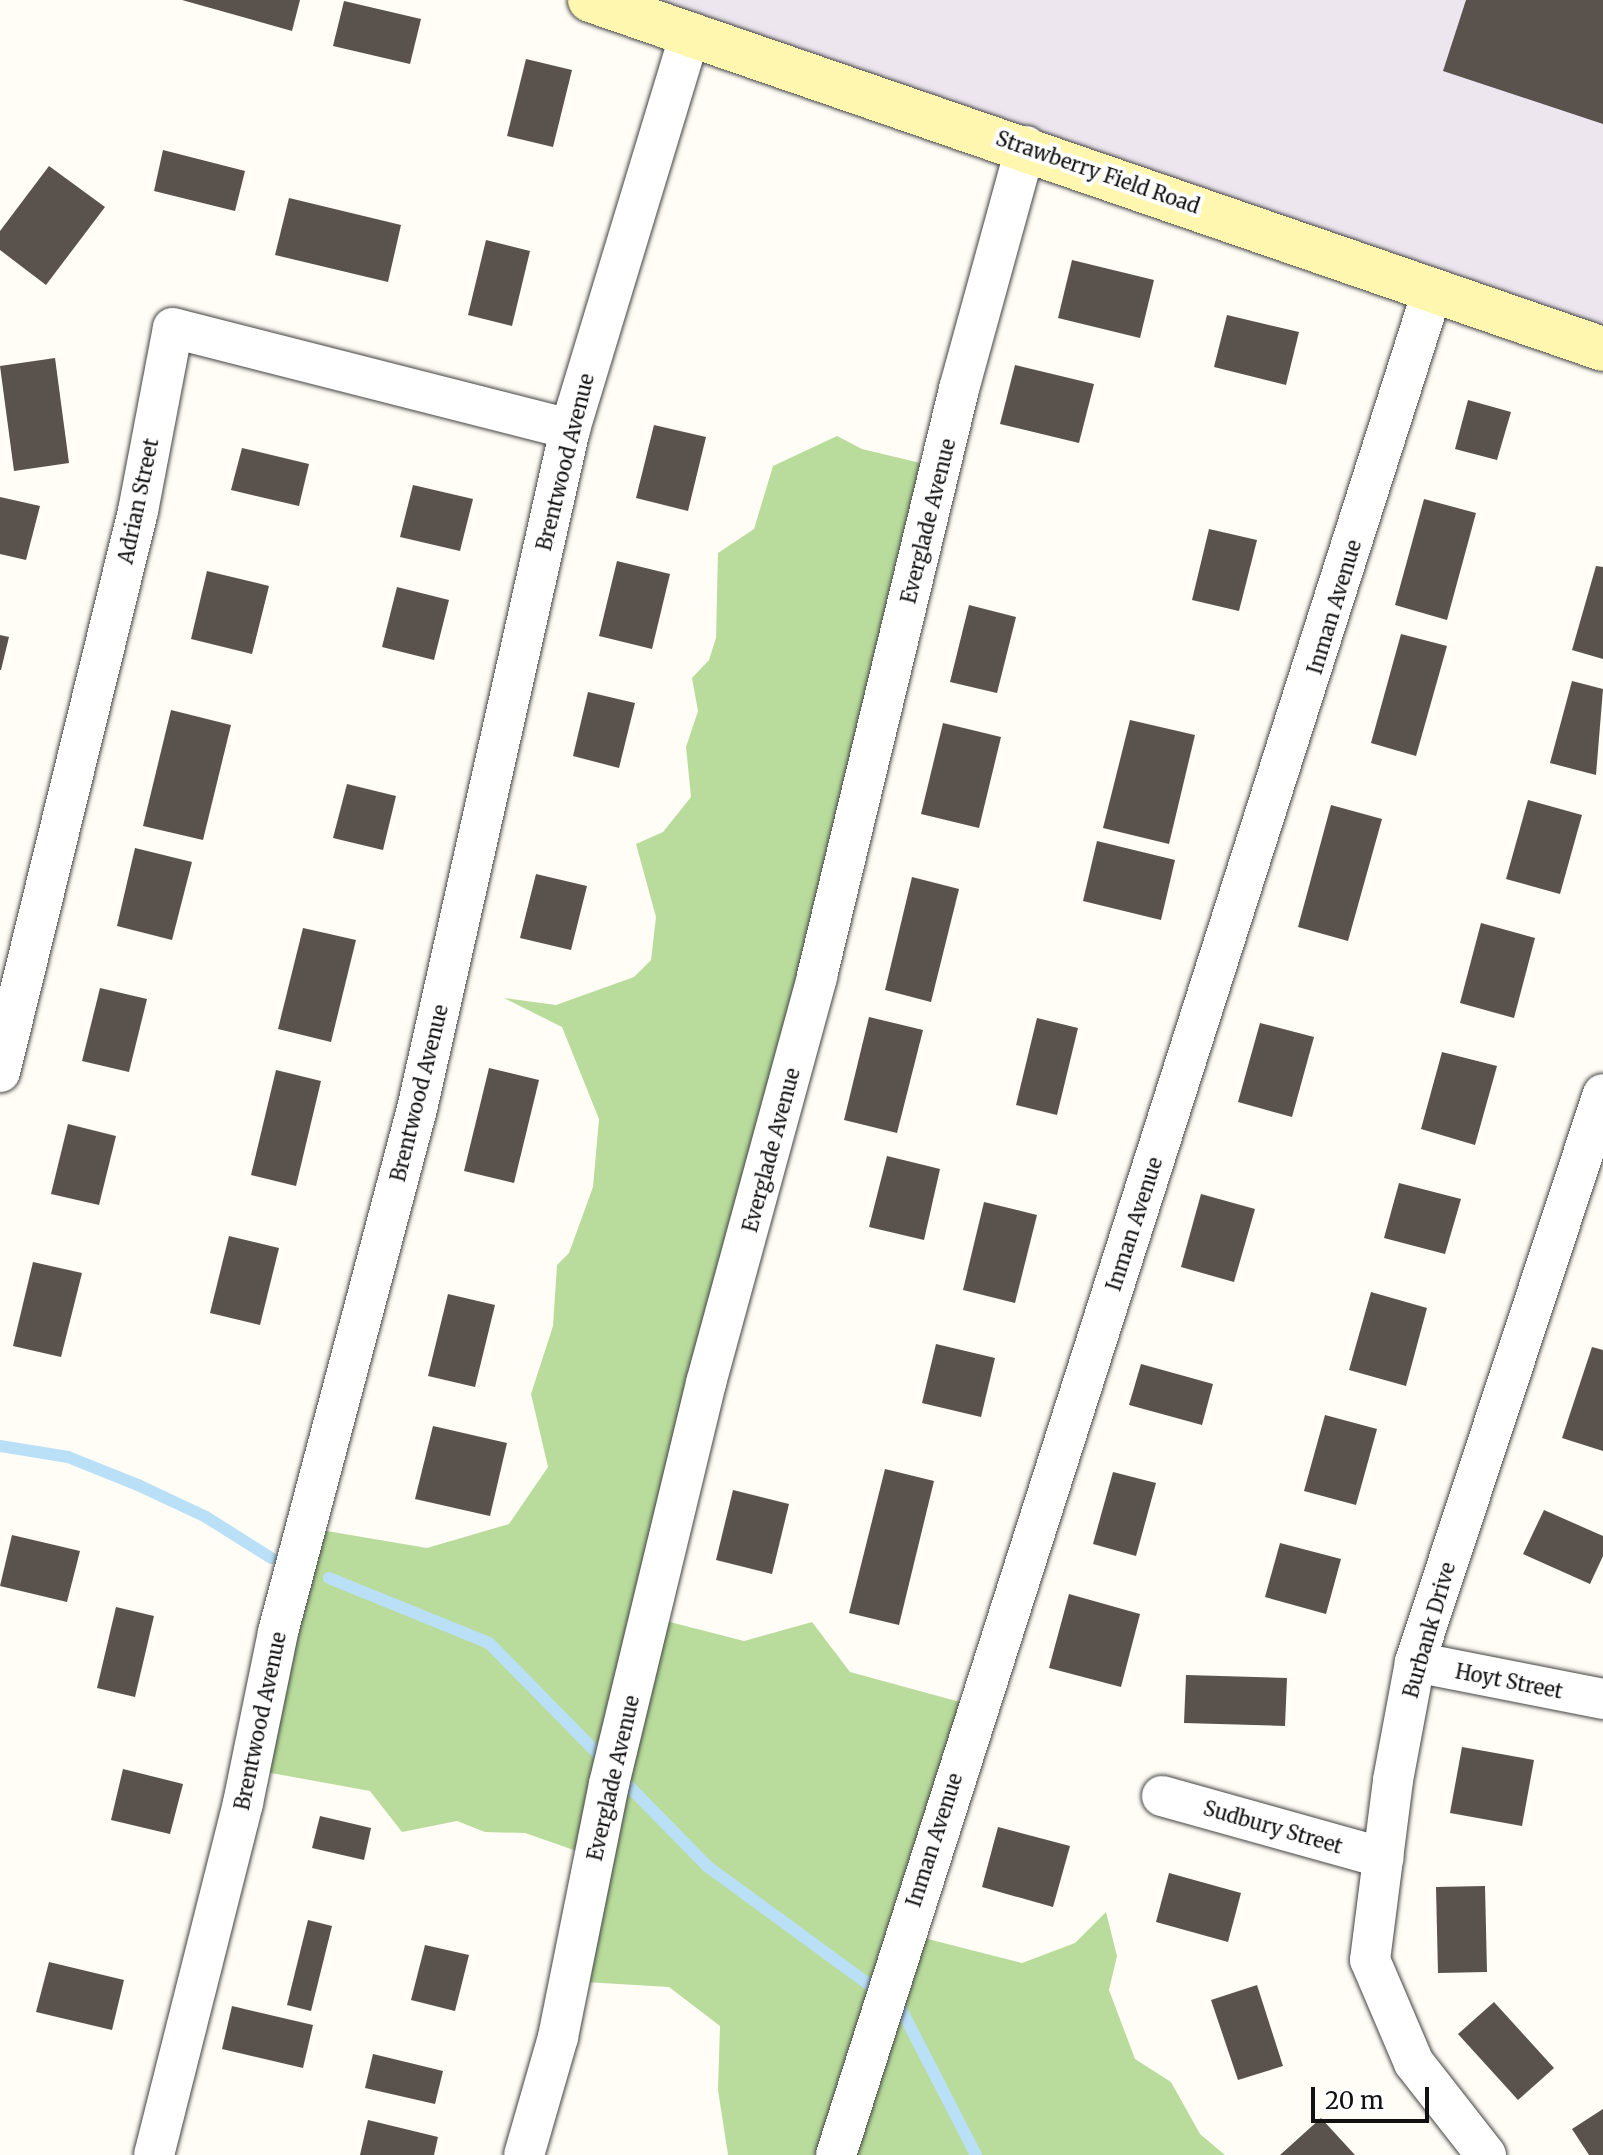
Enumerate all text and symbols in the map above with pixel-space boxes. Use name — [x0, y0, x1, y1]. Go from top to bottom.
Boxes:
street label: Strawberry Field Road — [993, 126, 1203, 218]
street label: Brentwood Avenue — [531, 371, 599, 553]
street label: Adrian Street — [113, 436, 163, 566]
street label: Everglade Avenue — [896, 436, 960, 606]
street label: Inman Avenue — [1302, 537, 1366, 677]
street label: Brentwood Avenue — [385, 1002, 453, 1184]
street label: Everglade Avenue — [738, 1065, 804, 1235]
street label: Inman Avenue — [1101, 1154, 1167, 1294]
street label: Burbank Drive — [1398, 1559, 1460, 1701]
street label: Brentwood Avenue — [229, 1630, 291, 1812]
street label: Hoyt Street — [1453, 1659, 1565, 1703]
street label: Everglade Avenue — [582, 1693, 644, 1863]
street label: Inman Avenue — [901, 1770, 967, 1910]
street label: Sudbury Street — [1201, 1796, 1345, 1858]
scale bar — [1315, 2071, 1433, 2121]
text: 20 m — [1325, 2085, 1384, 2116]

